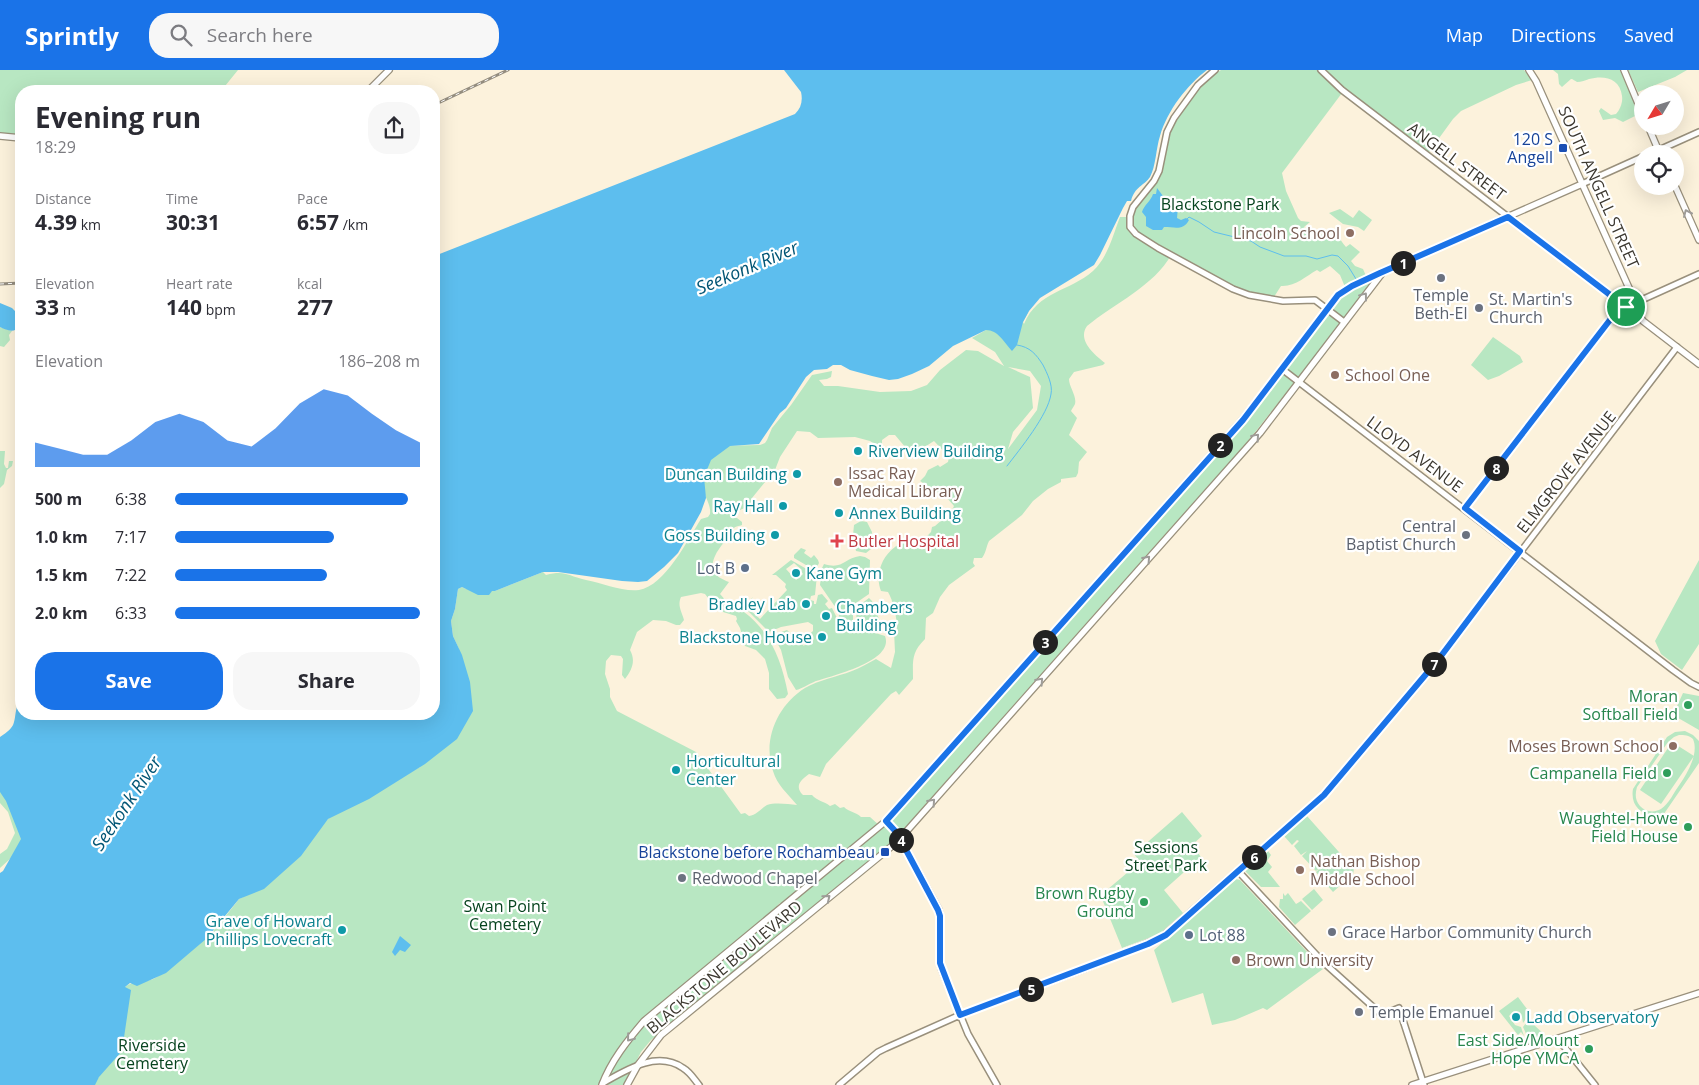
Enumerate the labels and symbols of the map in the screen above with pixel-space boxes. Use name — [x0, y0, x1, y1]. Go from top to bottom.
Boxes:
north arrow — [1634, 85, 1684, 135]
street label: SOUTH ANGELL STREET — [1553, 102, 1645, 272]
street label: ANGELL STREET — [1403, 117, 1511, 205]
place label: 120 S Angell — [1507, 128, 1553, 168]
marker: 120 S Angell — [1557, 142, 1569, 154]
park label: Blackstone Park — [1161, 193, 1280, 215]
one-way arrow — [1682, 209, 1693, 218]
place label: Lincoln School — [1233, 222, 1340, 244]
marker: Lincoln School — [1344, 227, 1356, 239]
water label: Seekonk River — [692, 234, 803, 299]
pin: 1 — [1390, 250, 1416, 276]
marker: Temple Beth-El — [1435, 272, 1447, 284]
place label: Temple Beth-El — [1413, 284, 1469, 324]
pin — [1605, 286, 1647, 328]
place label: St. Martin's Church — [1489, 288, 1572, 328]
one-way arrow — [1358, 292, 1367, 302]
marker: St. Martin's Church — [1473, 302, 1485, 314]
place label: School One — [1345, 364, 1430, 386]
marker: School One — [1329, 369, 1341, 381]
street label: ELMGROVE AVENUE — [1511, 406, 1621, 538]
street label: LLOYD AVENUE — [1362, 411, 1468, 497]
pin: 2 — [1208, 432, 1232, 458]
one-way arrow — [1250, 434, 1259, 443]
place label: Riverview Building — [868, 440, 1004, 462]
marker: Riverview Building — [852, 445, 864, 457]
pin: 8 — [1484, 456, 1508, 480]
place label: Issac Ray Medical Library — [848, 462, 963, 502]
place label: Duncan Building — [665, 463, 787, 485]
marker: Duncan Building — [791, 468, 803, 480]
marker: Issac Ray Medical Library — [832, 476, 844, 488]
place label: Ray Hall — [713, 495, 773, 517]
marker: Ray Hall — [777, 500, 789, 512]
place label: Annex Building — [849, 502, 961, 524]
marker: Annex Building — [833, 507, 845, 519]
place label: Central Baptist Church — [1346, 515, 1456, 555]
place label: Goss Building — [664, 524, 765, 546]
marker: Goss Building — [769, 529, 781, 541]
marker: Central Baptist Church — [1460, 529, 1472, 541]
place label: Butler Hospital — [848, 530, 959, 552]
marker: Butler Hospital — [830, 534, 844, 548]
one-way arrow — [1142, 555, 1151, 564]
place label: Lot B — [697, 557, 735, 579]
marker: Lot B — [739, 562, 751, 574]
place label: Kane Gym — [806, 562, 882, 584]
marker: Kane Gym — [790, 567, 802, 579]
place label: Bradley Lab — [708, 593, 796, 615]
place label: Chambers Building — [836, 596, 913, 636]
marker: Bradley Lab — [800, 598, 812, 610]
marker: Chambers Building — [820, 610, 832, 622]
place label: Blackstone House — [679, 626, 812, 648]
pin: 3 — [1032, 630, 1058, 654]
marker: Blackstone House — [816, 631, 828, 643]
pin: 7 — [1422, 652, 1446, 676]
one-way arrow — [1034, 677, 1043, 686]
place label: Moran Softball Field — [1582, 685, 1678, 725]
marker: Moran Softball Field — [1682, 699, 1694, 711]
place label: Moses Brown School — [1508, 735, 1663, 757]
marker: Moses Brown School — [1667, 740, 1679, 752]
water label: Seekonk River — [86, 750, 167, 855]
place label: Horticultural Center — [686, 750, 780, 790]
place label: Campanella Field — [1530, 762, 1657, 784]
marker: Horticultural Center — [670, 764, 682, 776]
marker: Campanella Field — [1661, 767, 1673, 779]
one-way arrow — [926, 798, 935, 807]
place label: Waughtel-Howe Field House — [1559, 807, 1678, 847]
marker: Waughtel-Howe Field House — [1682, 821, 1694, 833]
pin: 4 — [888, 828, 914, 852]
park label: Sessions Street Park — [1125, 836, 1208, 876]
place label: Blackstone before Rochambeau — [638, 841, 875, 863]
pin: 6 — [1242, 844, 1266, 870]
marker: Blackstone before Rochambeau — [879, 846, 891, 858]
place label: Nathan Bishop Middle School — [1310, 850, 1421, 890]
marker: Nathan Bishop Middle School — [1294, 864, 1306, 876]
place label: Redwood Chapel — [692, 867, 818, 889]
marker: Redwood Chapel — [676, 872, 688, 884]
place label: Brown Rugby Ground — [1035, 882, 1135, 922]
park label: Swan Point Cemetery — [464, 895, 547, 935]
street label: BLACKSTONE BOULEVARD — [642, 895, 806, 1039]
one-way arrow — [821, 895, 830, 903]
marker: Brown Rugby Ground — [1138, 896, 1150, 908]
place label: Grave of Howard Phillips Lovecraft — [206, 910, 332, 950]
place label: Grace Harbor Community Church — [1342, 921, 1592, 943]
marker: Grave of Howard Phillips Lovecraft — [336, 924, 348, 936]
place label: Lot 88 — [1199, 924, 1245, 946]
marker: Grace Harbor Community Church — [1326, 926, 1338, 938]
marker: Lot 88 — [1183, 929, 1195, 941]
place label: Brown University — [1246, 949, 1374, 971]
marker: Brown University — [1230, 954, 1242, 966]
pin: 5 — [1018, 976, 1044, 1002]
place label: Temple Emanuel — [1369, 1001, 1494, 1023]
marker: Temple Emanuel — [1353, 1006, 1365, 1018]
place label: Ladd Observatory — [1526, 1006, 1660, 1028]
marker: Ladd Observatory — [1510, 1011, 1522, 1023]
place label: East Side/Mount Hope YMCA — [1457, 1029, 1580, 1069]
one-way arrow — [627, 1032, 636, 1041]
park label: Riverside Cemetery — [116, 1034, 189, 1074]
marker: East Side/Mount Hope YMCA — [1583, 1043, 1595, 1055]

